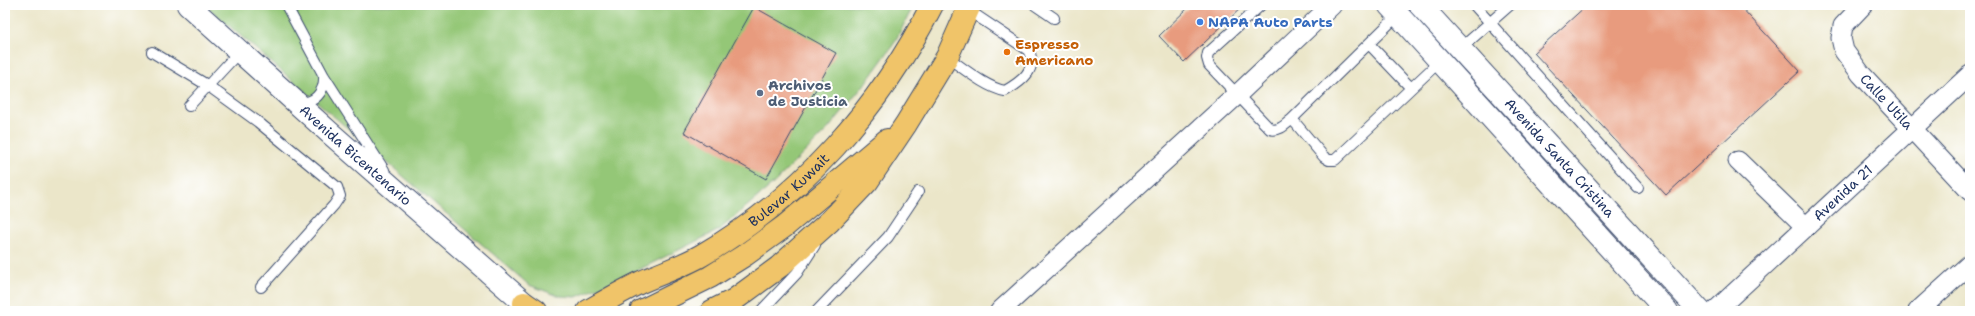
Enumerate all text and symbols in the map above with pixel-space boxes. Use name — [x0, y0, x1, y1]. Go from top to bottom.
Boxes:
place label: NAPA Auto Parts — [1208, 13, 1333, 31]
marker: NAPA Auto Parts — [1195, 17, 1205, 27]
place label: Espresso Americano — [1015, 35, 1093, 69]
marker: Espresso Americano — [1002, 47, 1012, 57]
street label: Calle Utila — [1856, 70, 1917, 134]
place label: Archivos de Justicia — [768, 76, 848, 110]
marker: Archivos de Justicia — [755, 88, 765, 98]
street label: Avenida Santa Cristina — [1501, 94, 1619, 221]
street label: Avenida Bicentenario — [296, 101, 415, 209]
street label: Bulevar Kuwait — [745, 149, 833, 231]
street label: Avenida 21 — [1809, 161, 1876, 225]

